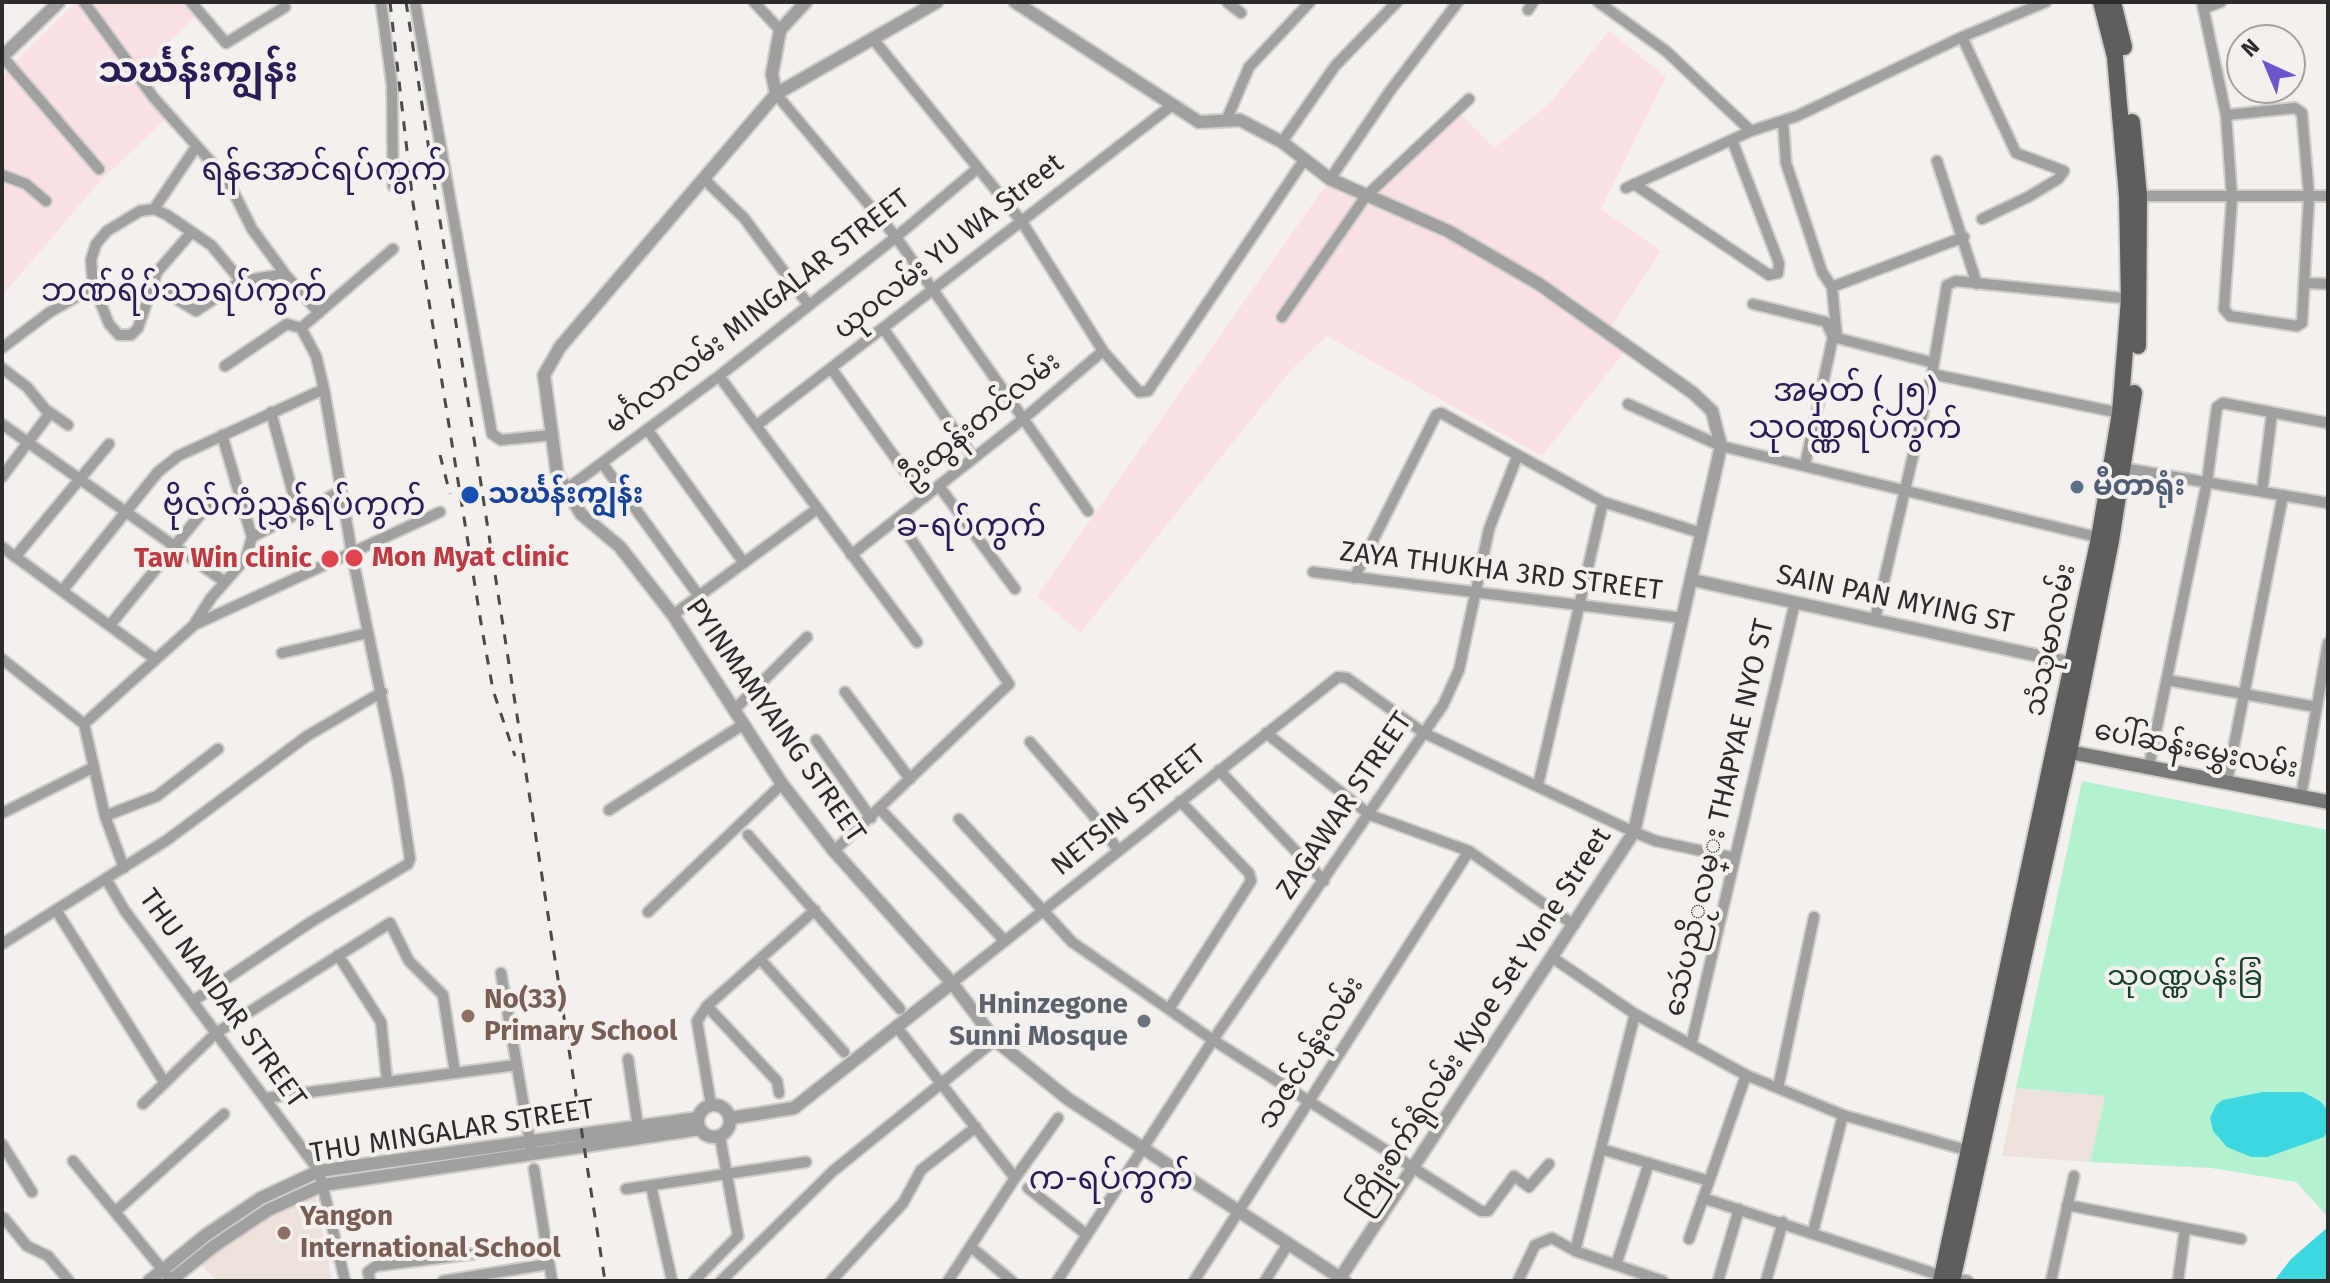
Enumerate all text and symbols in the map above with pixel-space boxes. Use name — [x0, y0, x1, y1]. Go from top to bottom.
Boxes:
north arrow — [2226, 24, 2306, 104]
text: N — [2236, 33, 2265, 63]
district label: သင်္ဃန်းကျွန်း — [98, 50, 298, 94]
street label: ယုဝလမ်း YU WA Street — [828, 147, 1070, 347]
district label: ရန်အောင်ရပ်ကွက် — [201, 152, 447, 190]
street label: မင်္ဂလာလမ်း MINGALAR STREET — [599, 183, 917, 441]
district label: ဘဏ်ရိပ်သာရပ်ကွက် — [41, 273, 327, 311]
street label: ဦးထွန်းတင်လမ်း — [895, 346, 1067, 494]
district label: အမှတ် (၂၅) သုဝဏ္ဏရပ်ကွက် — [1748, 373, 1962, 448]
place label: မီတာရုံး — [2093, 470, 2185, 504]
place label: သင်္ဃန်းကျွန်း — [488, 478, 643, 512]
marker: မီတာရုံး — [2068, 478, 2086, 496]
marker: သင်္ဃန်းကျွန်း — [459, 484, 481, 506]
district label: ဗိုလ်ကံညွှန့်ရပ်ကွက် — [162, 487, 426, 525]
district label: ခ-ရပ်ကွက် — [896, 508, 1046, 546]
street label: ZAYA THUKHA 3RD STREET — [1338, 536, 1664, 608]
place label: Mon Myat clinic — [372, 541, 569, 575]
place label: Taw Win clinic — [134, 542, 312, 576]
marker: Mon Myat clinic — [343, 547, 365, 569]
marker: Taw Win clinic — [319, 548, 341, 570]
street label: SAIN PAN MYING ST — [1773, 558, 2017, 642]
street label: သံသုမာလမ်း — [2018, 561, 2084, 719]
street label: PYINMAMYAING STREET — [678, 592, 872, 850]
street label: သေဴပညိႂလမ္း THAPYAE NYO ST — [1658, 616, 1782, 1020]
street label: ZAGAWAR STREET — [1270, 706, 1420, 906]
street label: ပေါ်ဆန်းမွှေးလမ်း — [2091, 714, 2301, 786]
street label: NETSIN STREET — [1045, 739, 1213, 883]
street label: ကြိုးစက်ရုံလမ်း Kyoe Set Yone Street — [1343, 821, 1619, 1221]
street label: THU NANDAR STREET — [131, 883, 313, 1115]
park label: သုဝဏ္ဏပန်းခြံ — [2107, 960, 2263, 994]
street label: သဇင်ပန်းလမ်း — [1251, 970, 1371, 1136]
place label: No(33) Primary School — [484, 983, 677, 1049]
place label: Hninzegone Sunni Mosque — [949, 988, 1128, 1054]
marker: No(33) Primary School — [459, 1007, 477, 1025]
marker: Hninzegone Sunni Mosque — [1135, 1012, 1153, 1030]
street label: THU MINGALAR STREET — [308, 1093, 596, 1171]
district label: က-ရပ်ကွက် — [1029, 1161, 1193, 1199]
place label: Yangon International School — [300, 1200, 561, 1266]
marker: Yangon International School — [275, 1224, 293, 1242]

